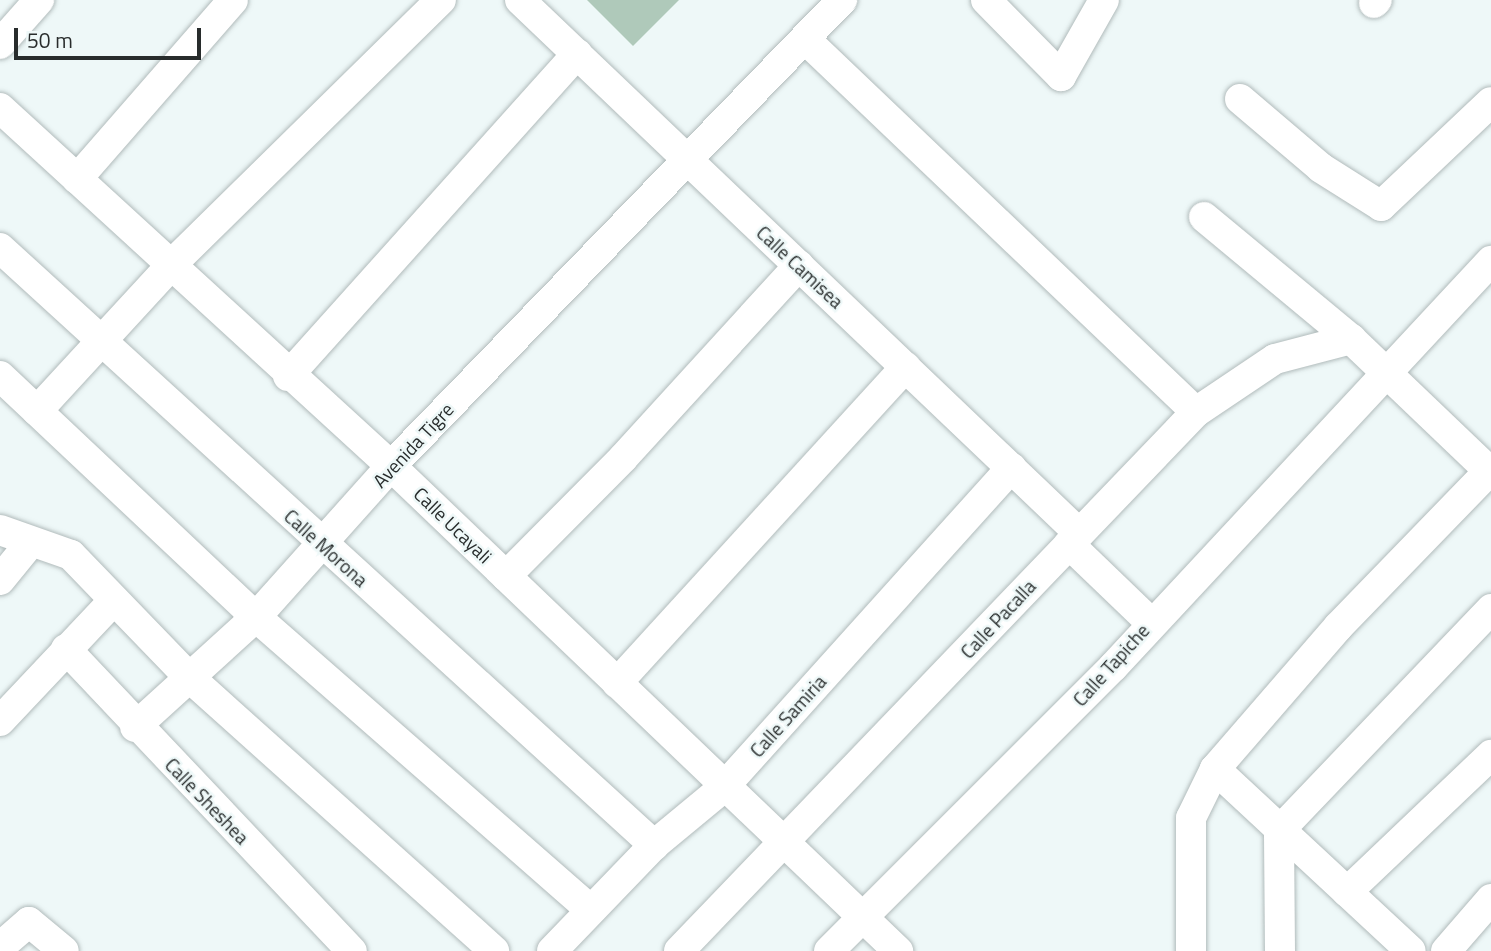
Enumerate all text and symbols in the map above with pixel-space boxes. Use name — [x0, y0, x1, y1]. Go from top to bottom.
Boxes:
scale bar — [18, 14, 205, 58]
text: 50 m — [27, 24, 73, 56]
street label: Calle Camisea — [752, 221, 848, 313]
street label: Avenida Tigre — [368, 398, 458, 492]
street label: Calle Ucayali — [409, 482, 497, 568]
street label: Calle Morona — [280, 505, 372, 591]
street label: Calle Pacalla — [956, 575, 1040, 663]
street label: Calle Tapiche — [1068, 619, 1154, 711]
street label: Calle Samiria — [745, 670, 831, 762]
street label: Calle Sheshea — [160, 753, 254, 849]

